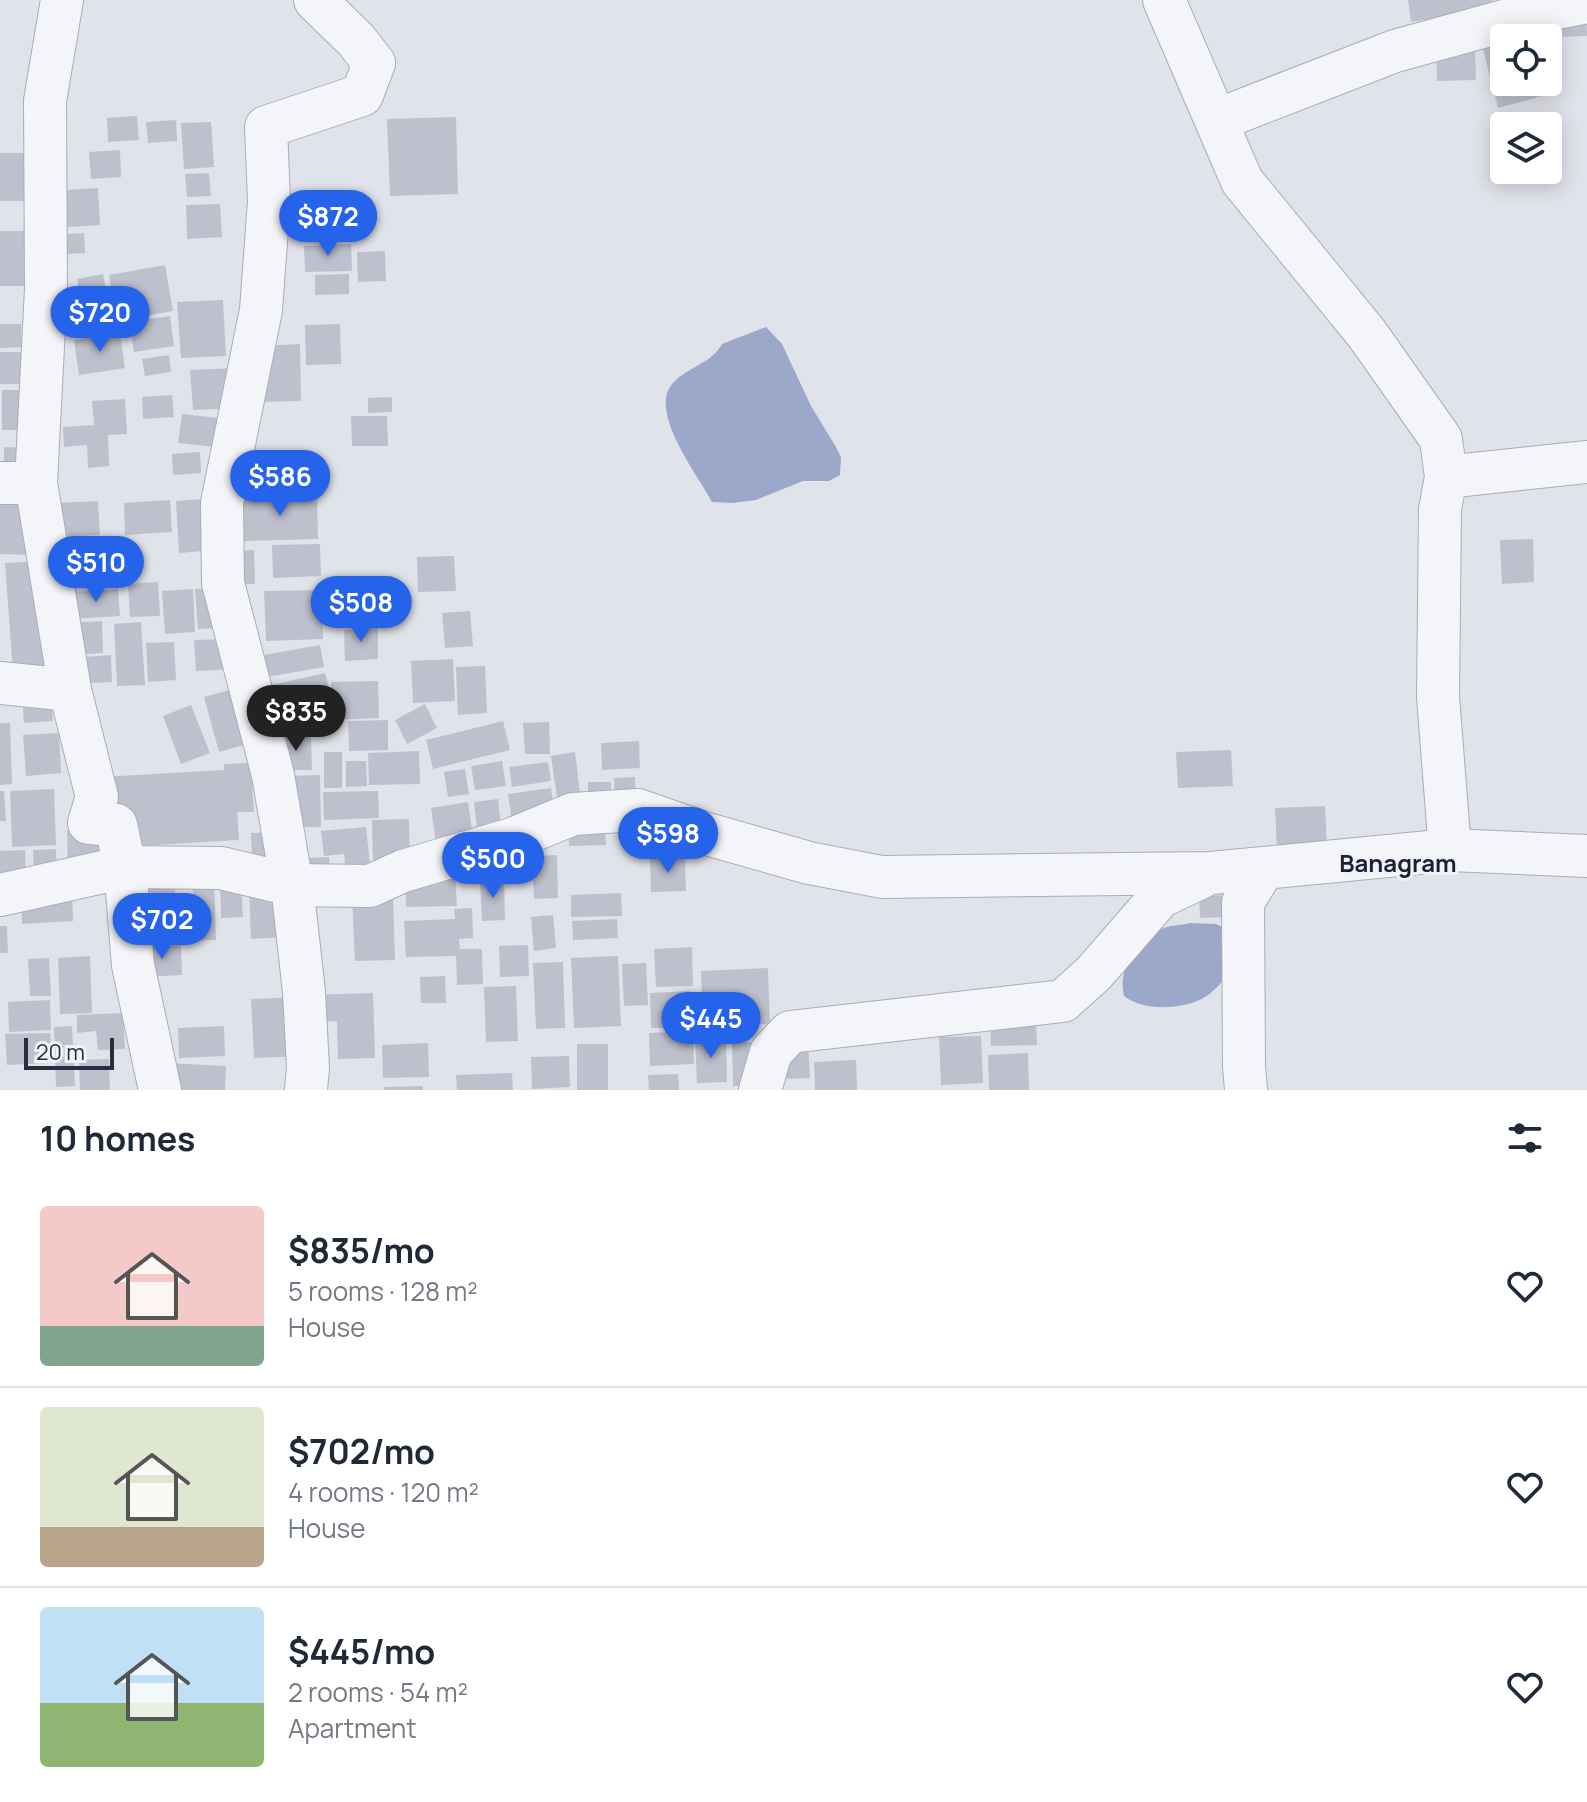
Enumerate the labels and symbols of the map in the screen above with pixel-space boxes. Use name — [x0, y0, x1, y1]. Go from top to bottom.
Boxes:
pin: $872 — [281, 190, 375, 258]
pin: $720 — [53, 286, 147, 354]
pin: $586 — [233, 450, 327, 518]
pin: $510 — [49, 536, 143, 604]
pin: $508 — [314, 576, 408, 644]
pin: $835 — [249, 685, 343, 753]
pin: $598 — [621, 807, 715, 875]
pin: $500 — [446, 832, 540, 900]
district label: Banagram — [1339, 846, 1457, 879]
pin: $702 — [115, 893, 209, 961]
pin: $445 — [664, 992, 758, 1060]
scale bar — [24, 1034, 114, 1070]

